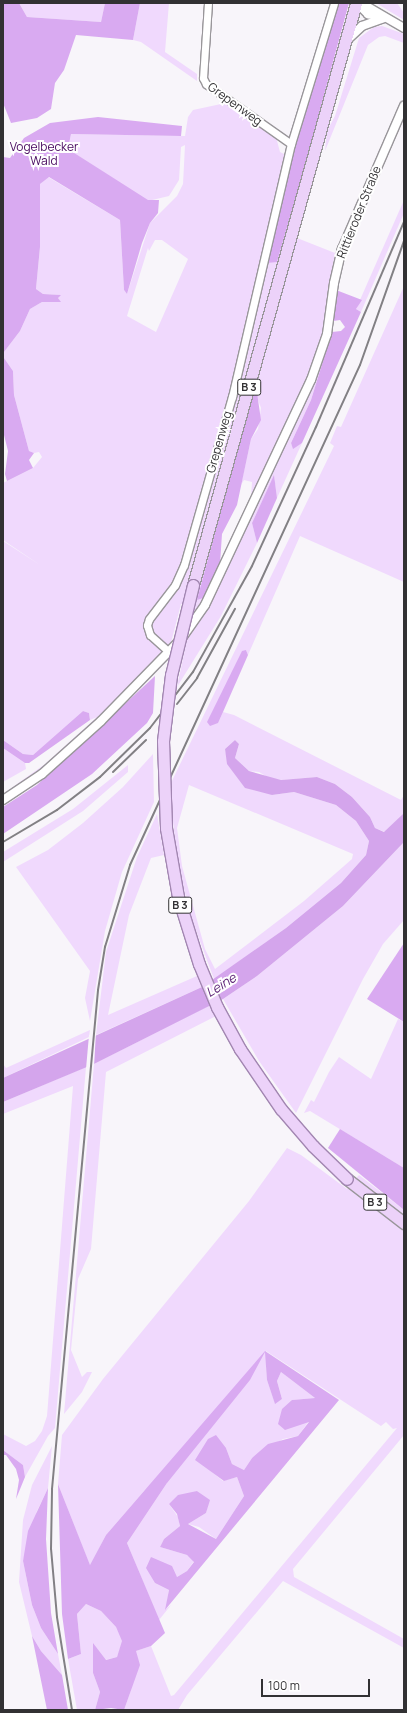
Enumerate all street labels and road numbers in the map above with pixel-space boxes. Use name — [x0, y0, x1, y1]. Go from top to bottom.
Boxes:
street label: Grepenweg — [205, 79, 265, 129]
street label: Rittieroder Straße — [334, 164, 384, 260]
road number: B 3 — [237, 378, 261, 396]
street label: Grepenweg — [203, 409, 235, 475]
road number: B 3 — [168, 896, 192, 914]
road number: B 3 — [363, 1193, 387, 1211]

